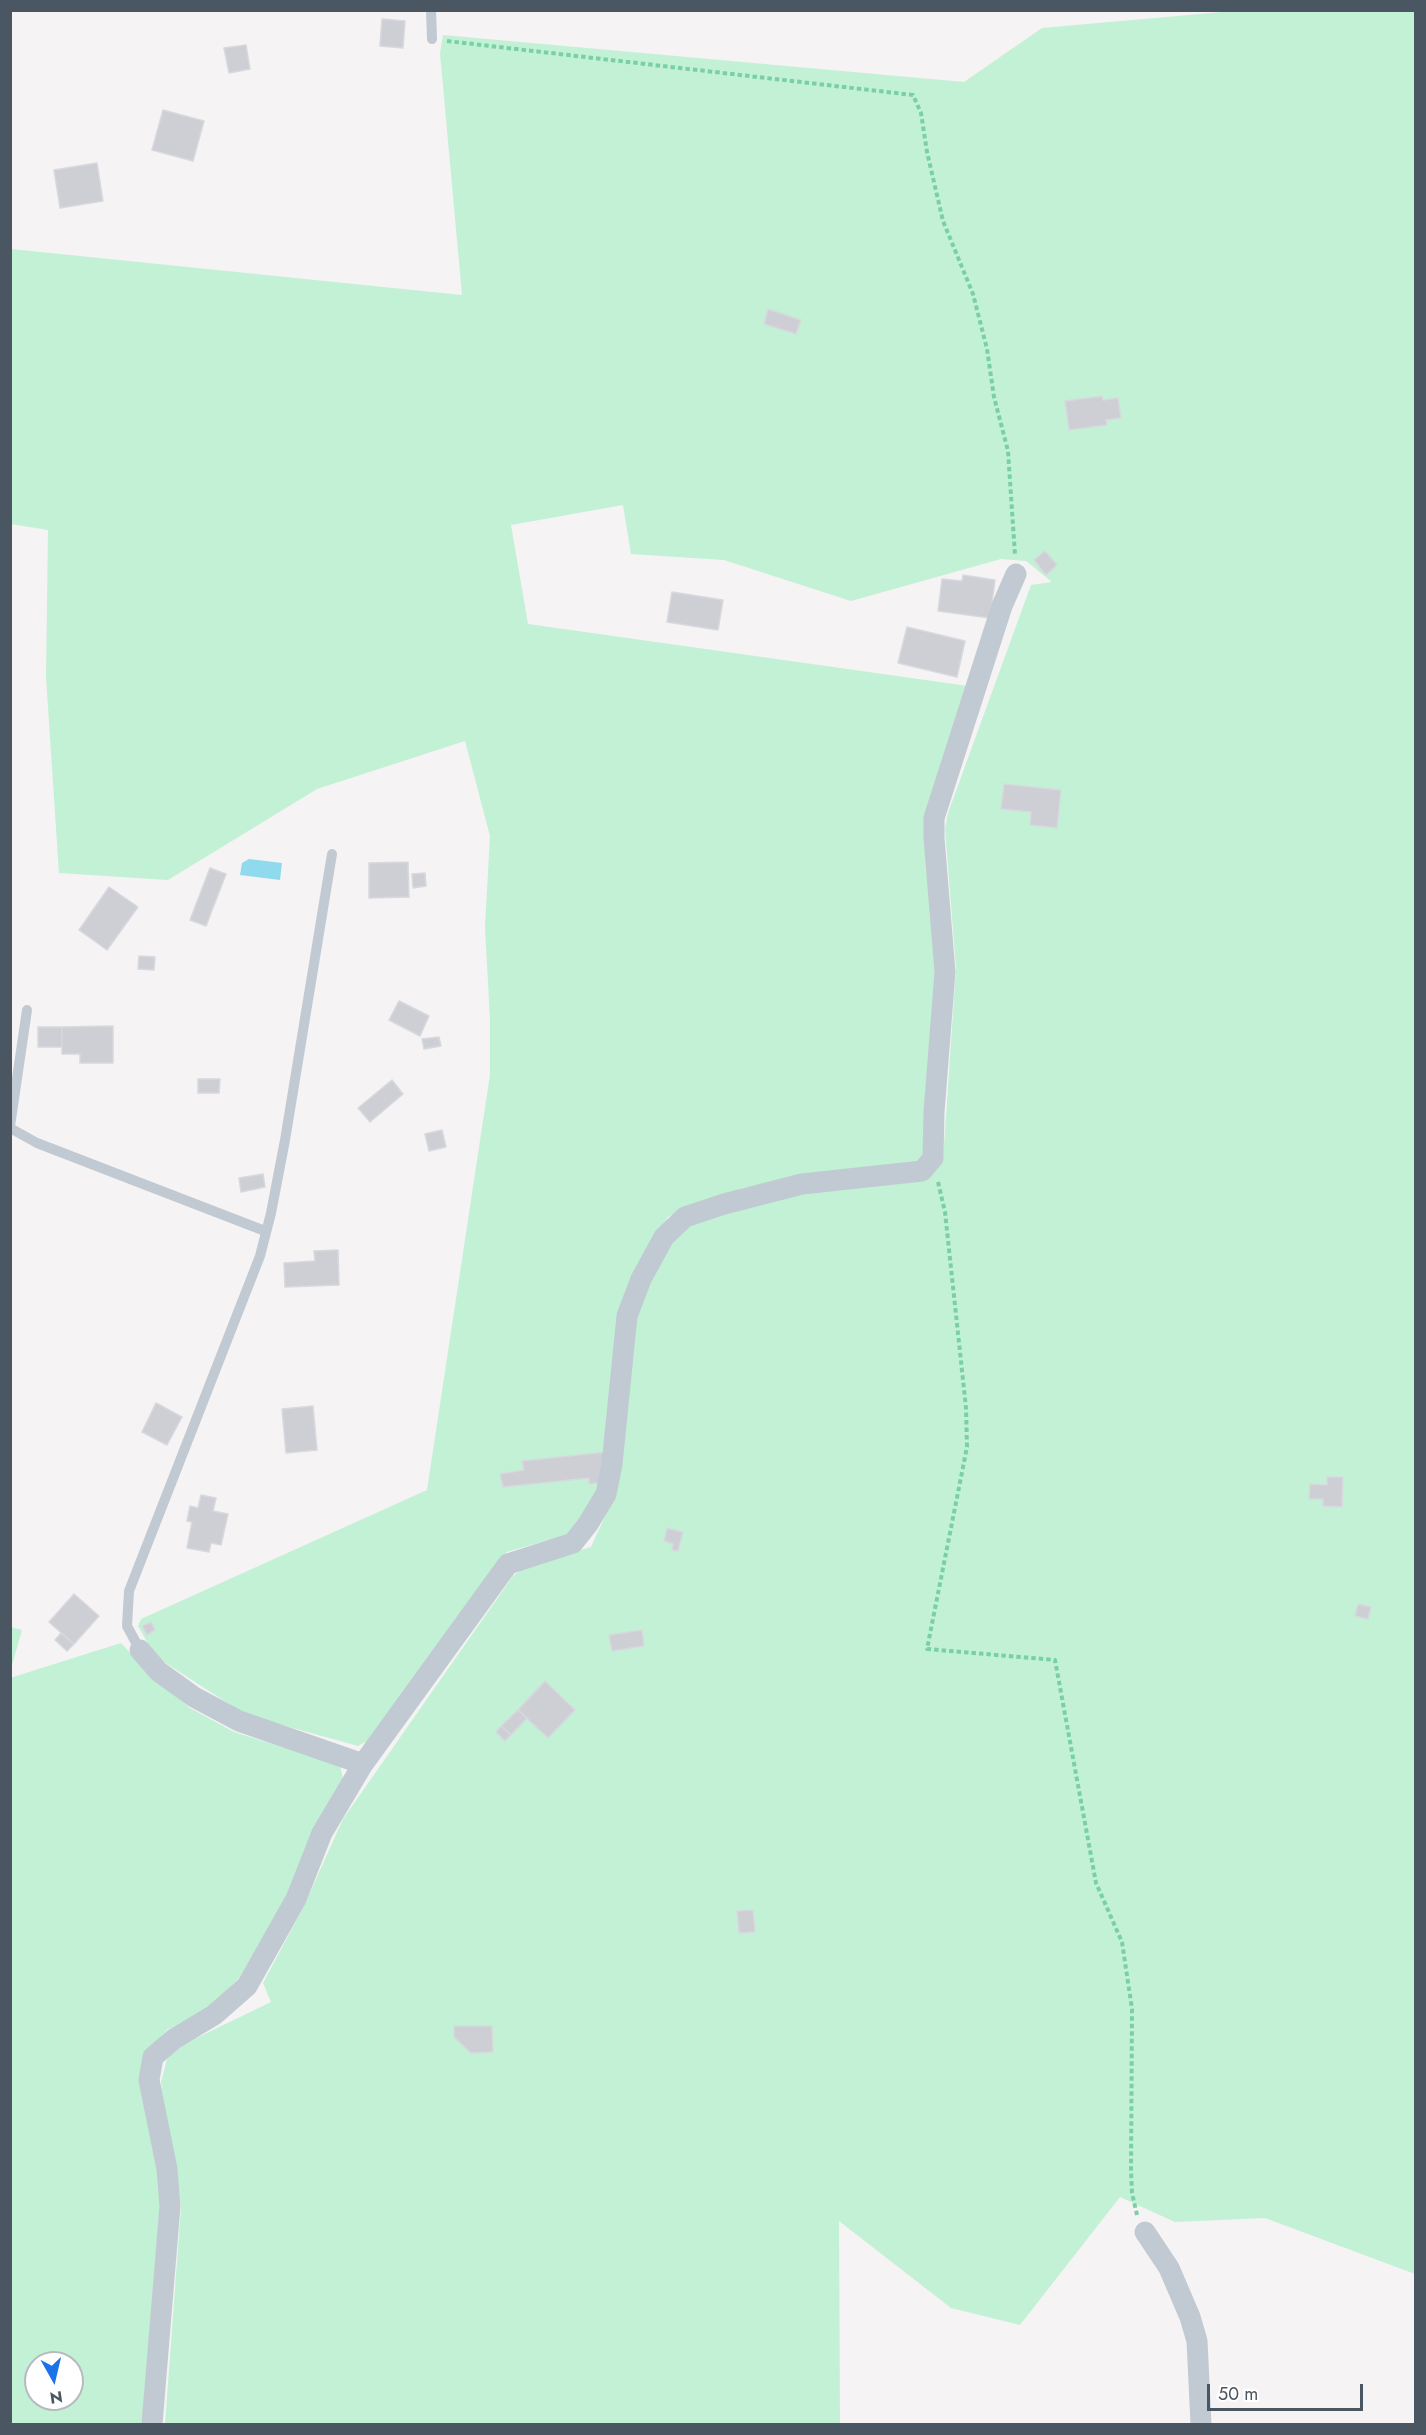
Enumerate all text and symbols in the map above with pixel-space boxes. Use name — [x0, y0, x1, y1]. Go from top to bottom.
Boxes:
north arrow — [24, 2351, 84, 2411]
scale bar — [1210, 2372, 1366, 2410]
text: 50 m — [1218, 2381, 1258, 2407]
text: N — [48, 2385, 64, 2410]

